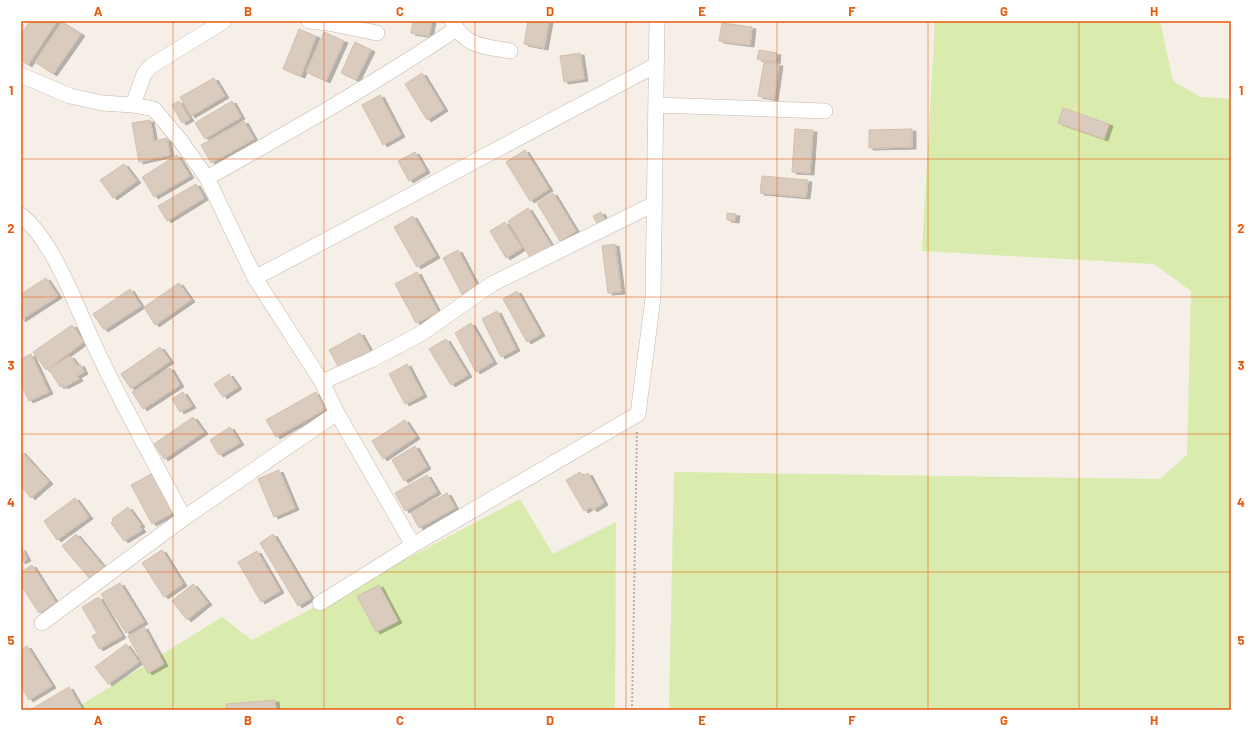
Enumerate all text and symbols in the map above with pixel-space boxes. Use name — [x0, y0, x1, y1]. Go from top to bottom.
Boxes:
text: A — [94, 3, 103, 19]
text: B — [244, 3, 252, 19]
text: C — [396, 3, 404, 19]
text: D — [546, 3, 554, 19]
text: E — [698, 3, 706, 19]
text: F — [848, 3, 856, 19]
text: G — [1000, 3, 1008, 19]
text: H — [1150, 3, 1158, 19]
text: 1 — [9, 82, 13, 98]
text: 1 — [1239, 82, 1243, 98]
text: 2 — [7, 220, 15, 236]
text: 2 — [1237, 220, 1245, 236]
text: 3 — [7, 357, 15, 373]
text: 3 — [1237, 357, 1245, 373]
text: 4 — [7, 494, 15, 510]
text: 4 — [1237, 494, 1245, 510]
text: 5 — [7, 632, 15, 648]
text: 5 — [1237, 632, 1245, 648]
text: A — [94, 712, 103, 728]
text: B — [244, 712, 252, 728]
text: C — [396, 712, 404, 728]
text: D — [546, 712, 554, 728]
text: E — [698, 712, 706, 728]
text: F — [848, 712, 856, 728]
text: G — [1000, 712, 1008, 728]
text: H — [1150, 712, 1158, 728]

